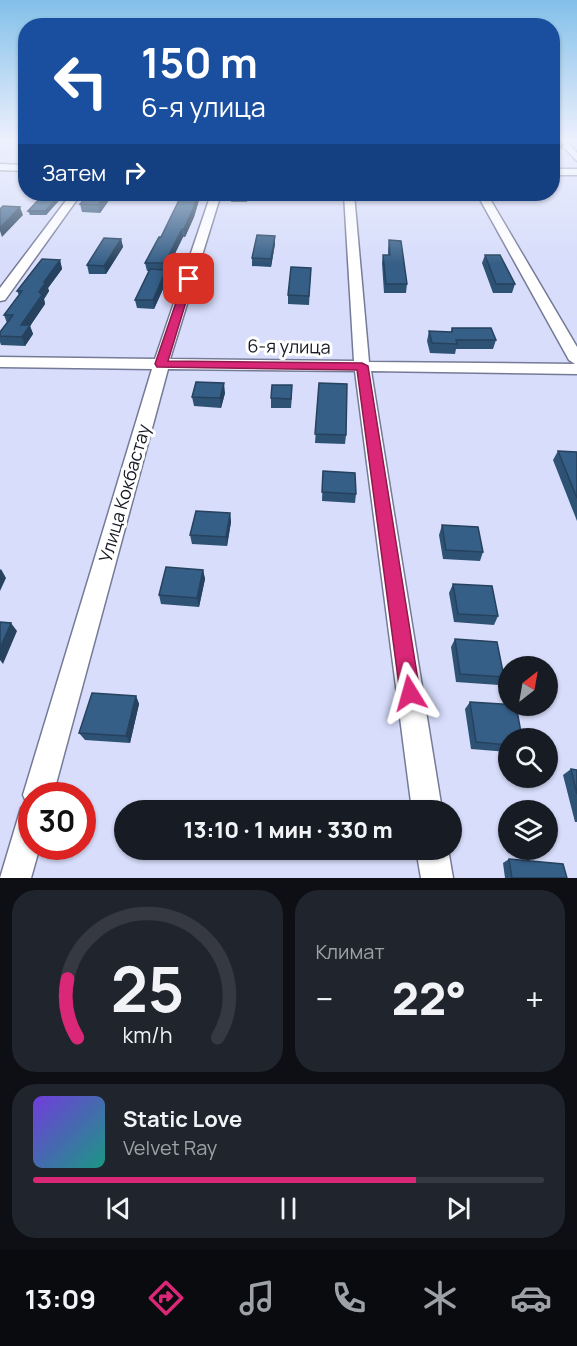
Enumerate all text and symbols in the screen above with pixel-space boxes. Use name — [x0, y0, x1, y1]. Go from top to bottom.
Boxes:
text: 150 m — [141, 33, 258, 91]
icon: left — [42, 42, 120, 120]
text: 6-я улица — [141, 88, 266, 125]
icon: right — [118, 156, 151, 189]
text: Затем — [42, 158, 106, 188]
pin — [163, 253, 214, 304]
icon: arrive — [172, 262, 205, 295]
street label: 6-я улица — [247, 333, 331, 359]
street label: Улица Кокбастау — [93, 421, 155, 565]
north arrow — [498, 656, 558, 716]
map controls — [498, 656, 558, 860]
position arrow — [378, 661, 442, 725]
button: search — [498, 728, 558, 788]
speed limit sign: 30 — [18, 782, 96, 860]
button: layers — [498, 800, 558, 860]
text: 13:10 · 1 мин · 330 m — [183, 815, 393, 845]
text: Климат — [316, 938, 385, 965]
text: 25 — [110, 945, 184, 1031]
text: 22° — [392, 967, 466, 1029]
text: − — [316, 976, 333, 1021]
text: + — [525, 976, 544, 1021]
text: km/h — [122, 1020, 172, 1049]
text: Static Love — [123, 1104, 242, 1134]
text: Velvet Ray — [123, 1134, 217, 1161]
icon: previous — [102, 1192, 135, 1225]
icon: pause — [272, 1192, 305, 1225]
icon: next — [442, 1192, 475, 1225]
icon: directions — [145, 1277, 187, 1319]
icon: music — [236, 1277, 278, 1319]
icon: phone — [328, 1277, 370, 1319]
icon: climate — [419, 1277, 461, 1319]
icon: car — [510, 1277, 552, 1319]
text: 13:09 — [25, 1280, 96, 1317]

